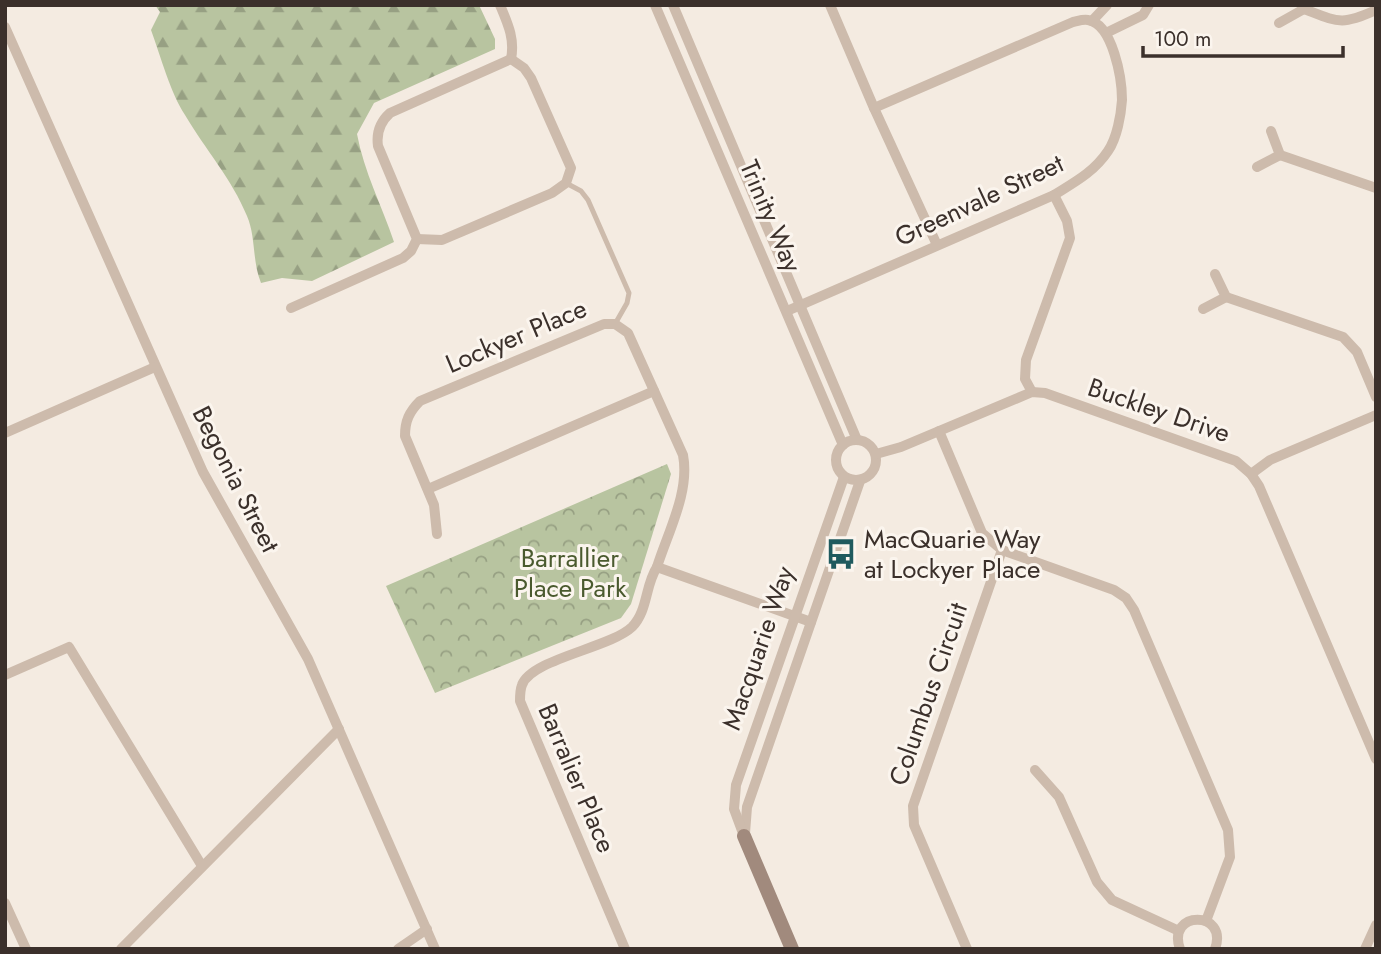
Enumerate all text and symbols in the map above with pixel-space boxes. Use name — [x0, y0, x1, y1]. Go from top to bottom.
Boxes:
scale bar — [1143, 14, 1342, 58]
text: 100 m — [1154, 24, 1211, 54]
street label: Greenvale Street — [888, 144, 1070, 256]
street label: Trinity Way — [730, 154, 812, 278]
street label: Lockyer Place — [440, 289, 592, 383]
street label: Buckley Drive — [1083, 368, 1235, 452]
street label: Begonia Street — [183, 399, 290, 559]
place label: MacQuarie Way at Lockyer Place — [864, 520, 1041, 588]
bus stop icon: MacQuarie Way at Lockyer Place — [824, 537, 858, 571]
park label: Barrallier Place Park — [514, 539, 627, 607]
street label: Macquarie Way — [712, 561, 804, 735]
street label: Columbus Circuit — [879, 597, 977, 790]
street label: Barralier Place — [528, 698, 626, 858]

